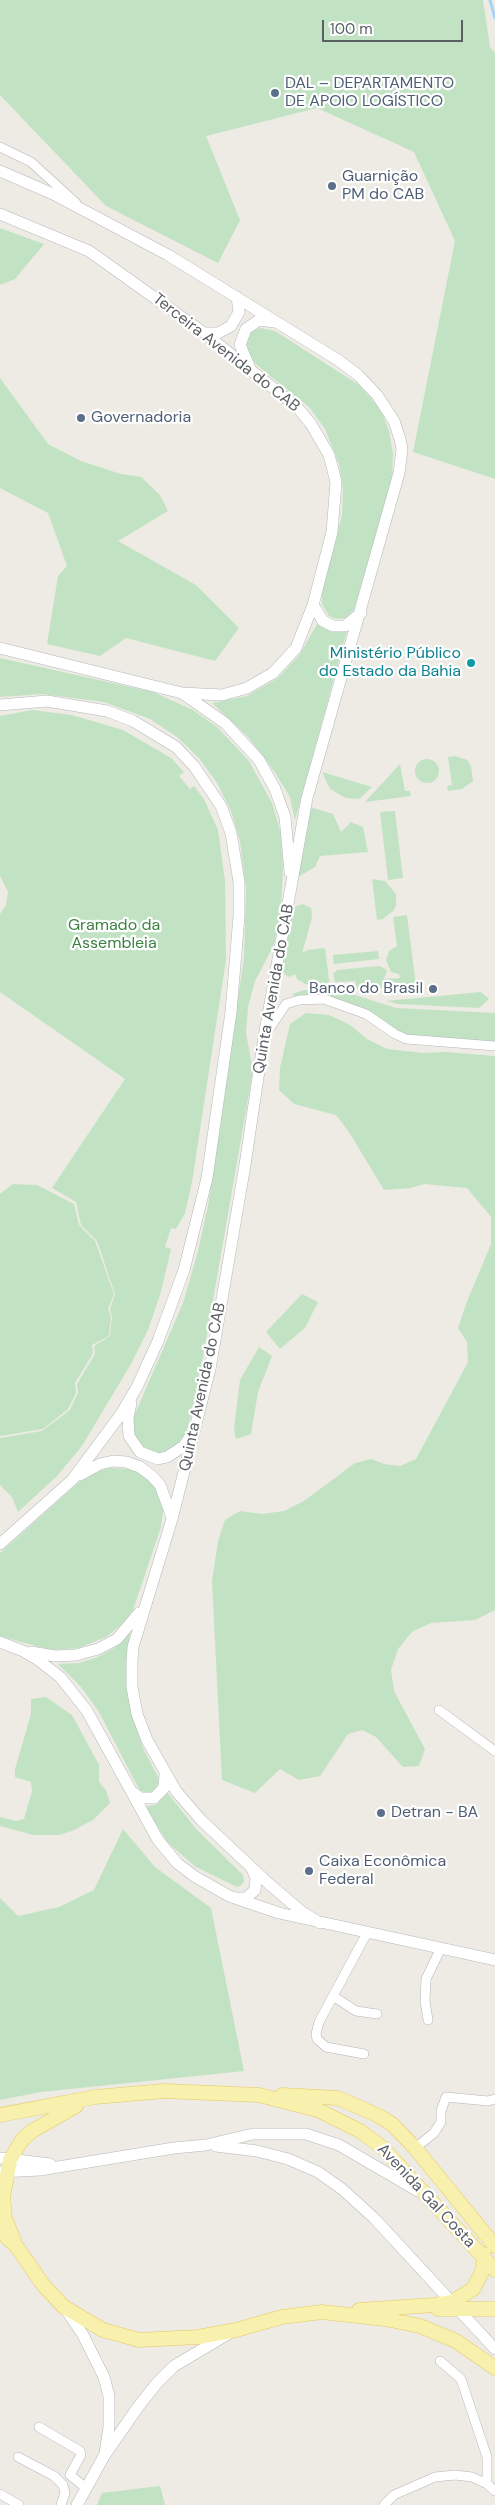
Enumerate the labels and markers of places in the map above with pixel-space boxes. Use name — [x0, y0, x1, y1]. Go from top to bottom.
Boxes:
place label: DAL – DEPARTAMENTO DE APOIO LOGÍSTICO — [285, 74, 454, 112]
marker: DAL – DEPARTAMENTO DE APOIO LOGÍSTICO — [269, 87, 281, 99]
place label: Guarnição PM do CAB — [342, 167, 424, 205]
marker: Guarnição PM do CAB — [326, 180, 338, 192]
place label: Governadoria — [91, 408, 191, 428]
marker: Governadoria — [75, 412, 87, 424]
place label: Ministério Público do Estado da Bahia — [319, 644, 461, 682]
marker: Ministério Público do Estado da Bahia — [465, 657, 477, 669]
place label: Banco do Brasil — [309, 979, 423, 999]
marker: Banco do Brasil — [427, 983, 439, 995]
place label: Detran - BA — [391, 1803, 478, 1823]
marker: Detran - BA — [375, 1807, 387, 1819]
place label: Caixa Econômica Federal — [319, 1852, 446, 1890]
marker: Caixa Econômica Federal — [303, 1865, 315, 1877]

